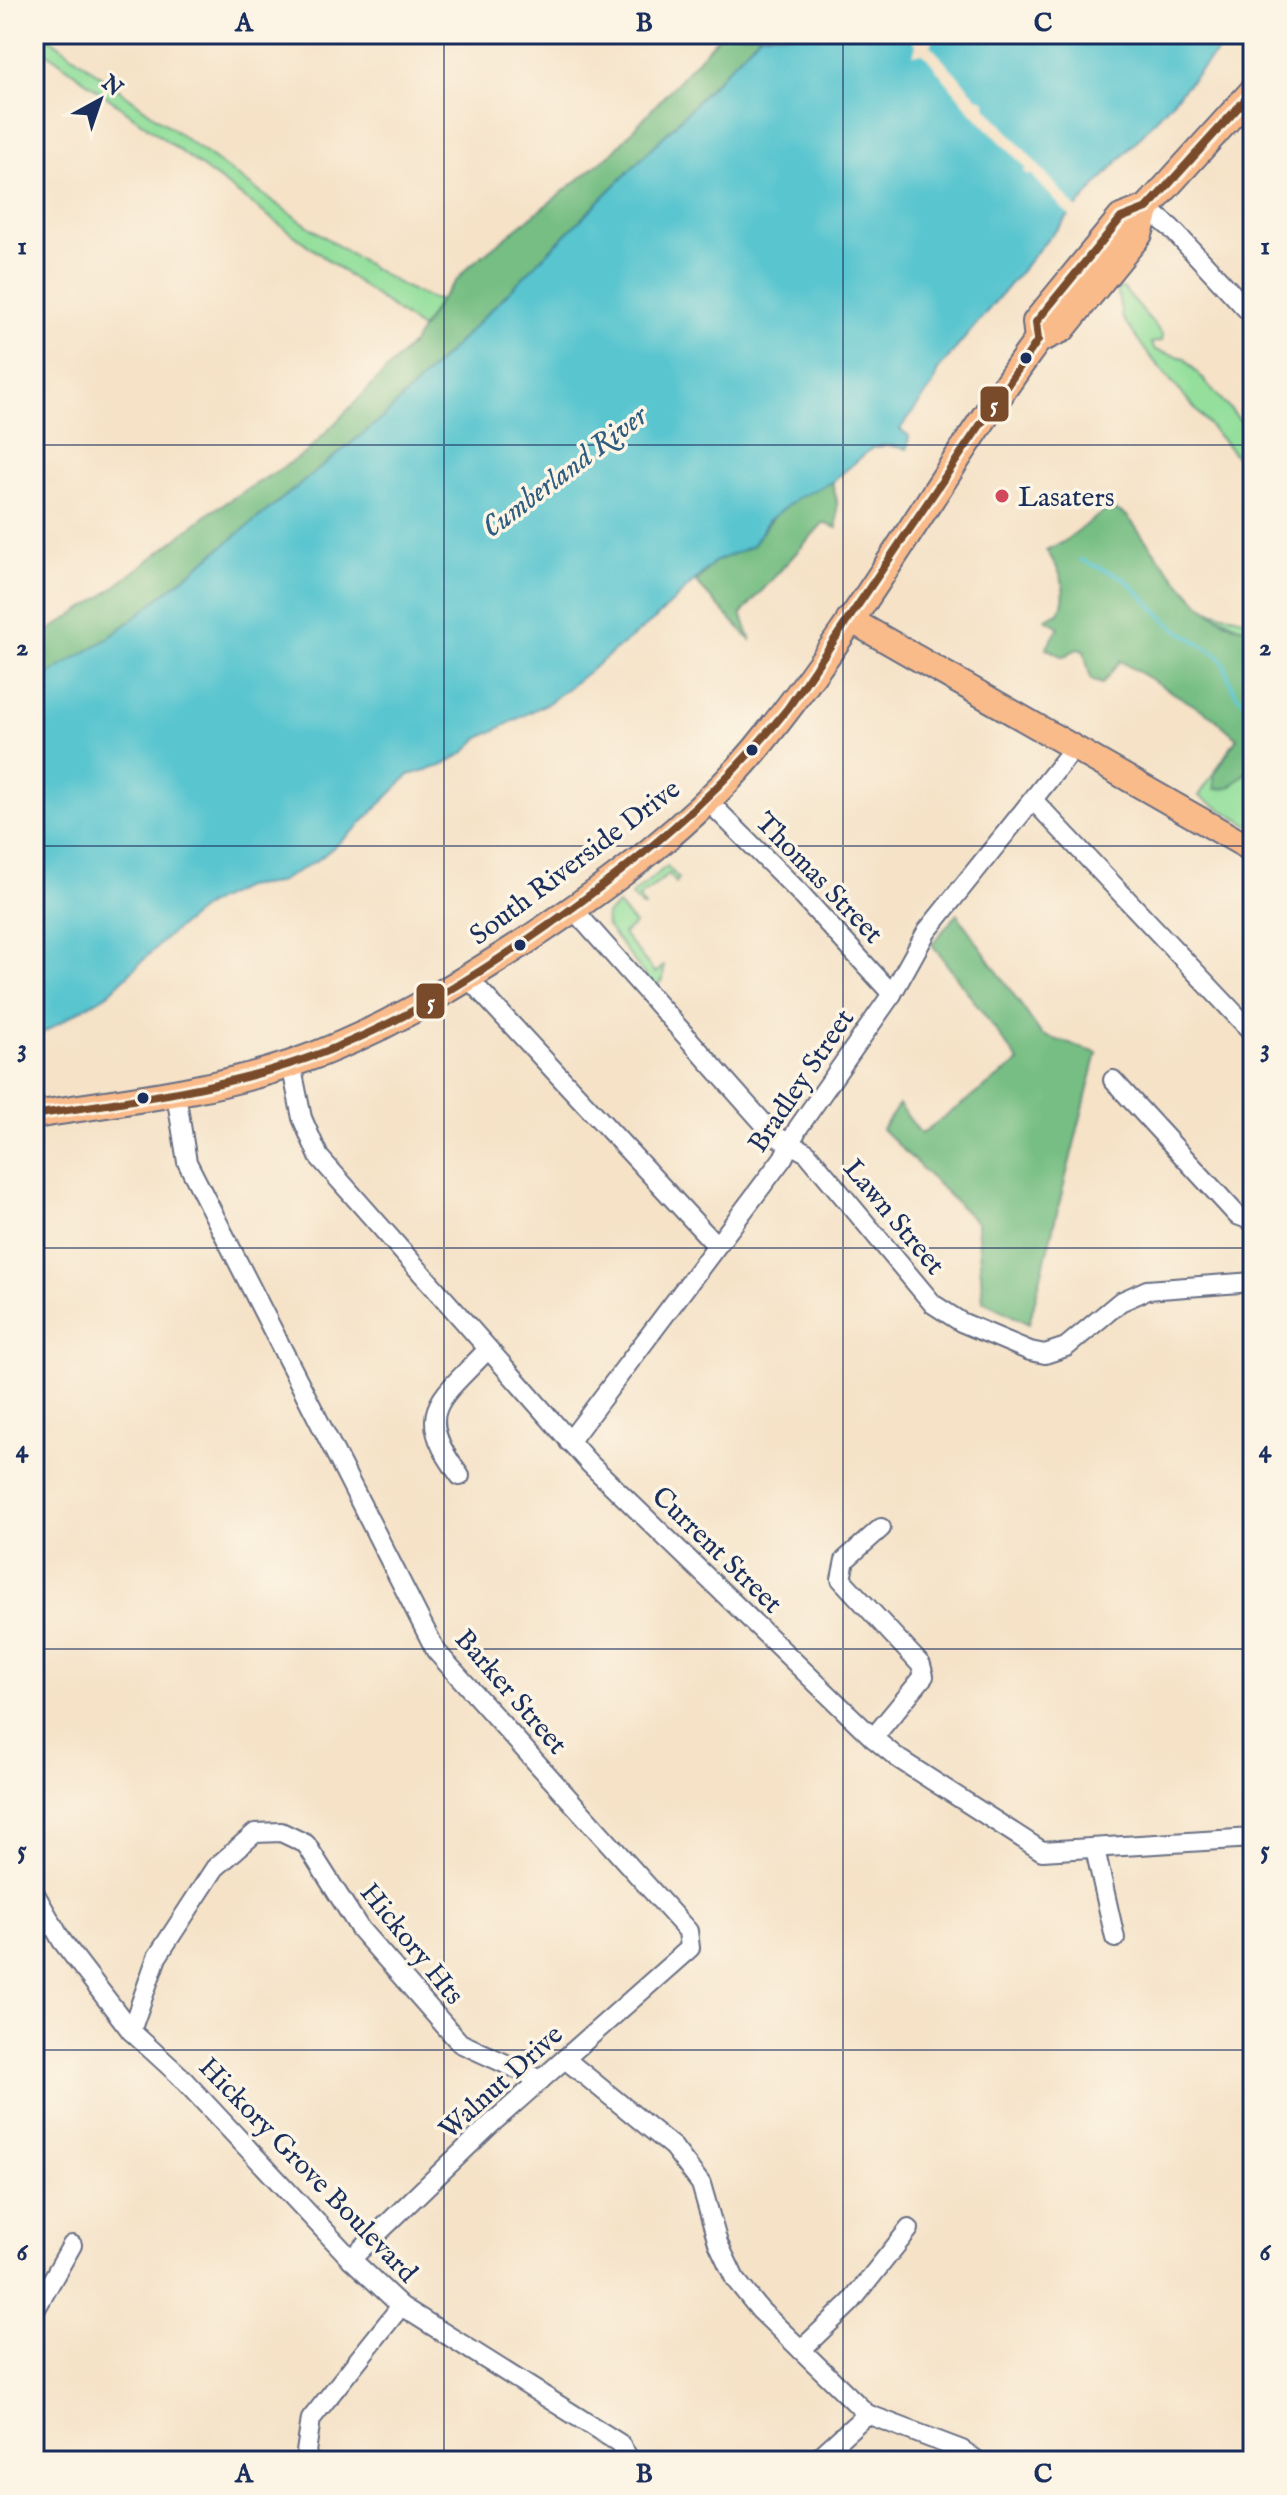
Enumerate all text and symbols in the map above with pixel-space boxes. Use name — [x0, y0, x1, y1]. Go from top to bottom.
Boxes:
text: A — [234, 7, 254, 40]
text: B — [635, 7, 653, 40]
text: C — [1034, 7, 1053, 40]
north arrow — [60, 60, 140, 140]
text: N — [95, 69, 128, 103]
text: 1 — [17, 230, 27, 263]
text: 1 — [1260, 230, 1270, 263]
unlabelled marker — [1018, 350, 1034, 366]
line badge: 5 — [979, 385, 1010, 423]
text: 5 — [990, 392, 998, 420]
water label: Cumberland River — [475, 397, 657, 547]
place label: Lasaters — [1018, 481, 1115, 516]
marker: Lasaters — [993, 487, 1011, 505]
text: 2 — [16, 631, 28, 664]
text: 2 — [1259, 631, 1271, 664]
unlabelled marker — [744, 742, 760, 758]
street label: South Riverside Drive — [463, 772, 688, 954]
street label: Thomas Street — [747, 806, 890, 952]
unlabelled marker — [512, 937, 528, 953]
line badge: 5 — [415, 982, 446, 1020]
text: 5 — [427, 989, 435, 1017]
street label: Bradley Street — [741, 1003, 863, 1160]
text: 3 — [17, 1032, 27, 1065]
text: 3 — [1260, 1032, 1270, 1065]
unlabelled marker — [135, 1090, 151, 1106]
street label: Lawn Street — [834, 1153, 952, 1283]
text: 4 — [16, 1433, 30, 1466]
text: 4 — [1259, 1433, 1273, 1466]
street label: Current Street — [644, 1480, 789, 1622]
street label: Barker Street — [446, 1623, 574, 1763]
text: 5 — [17, 1834, 27, 1867]
text: 5 — [1260, 1834, 1270, 1867]
street label: Hickory Hts — [351, 1877, 471, 2013]
street label: Walnut Drive — [432, 2018, 571, 2148]
street label: Hickory Grove Boulevard — [190, 2051, 424, 2291]
text: 6 — [17, 2236, 29, 2269]
text: 6 — [1260, 2236, 1272, 2269]
text: A — [234, 2458, 254, 2491]
text: B — [635, 2458, 653, 2491]
text: C — [1034, 2458, 1053, 2491]

